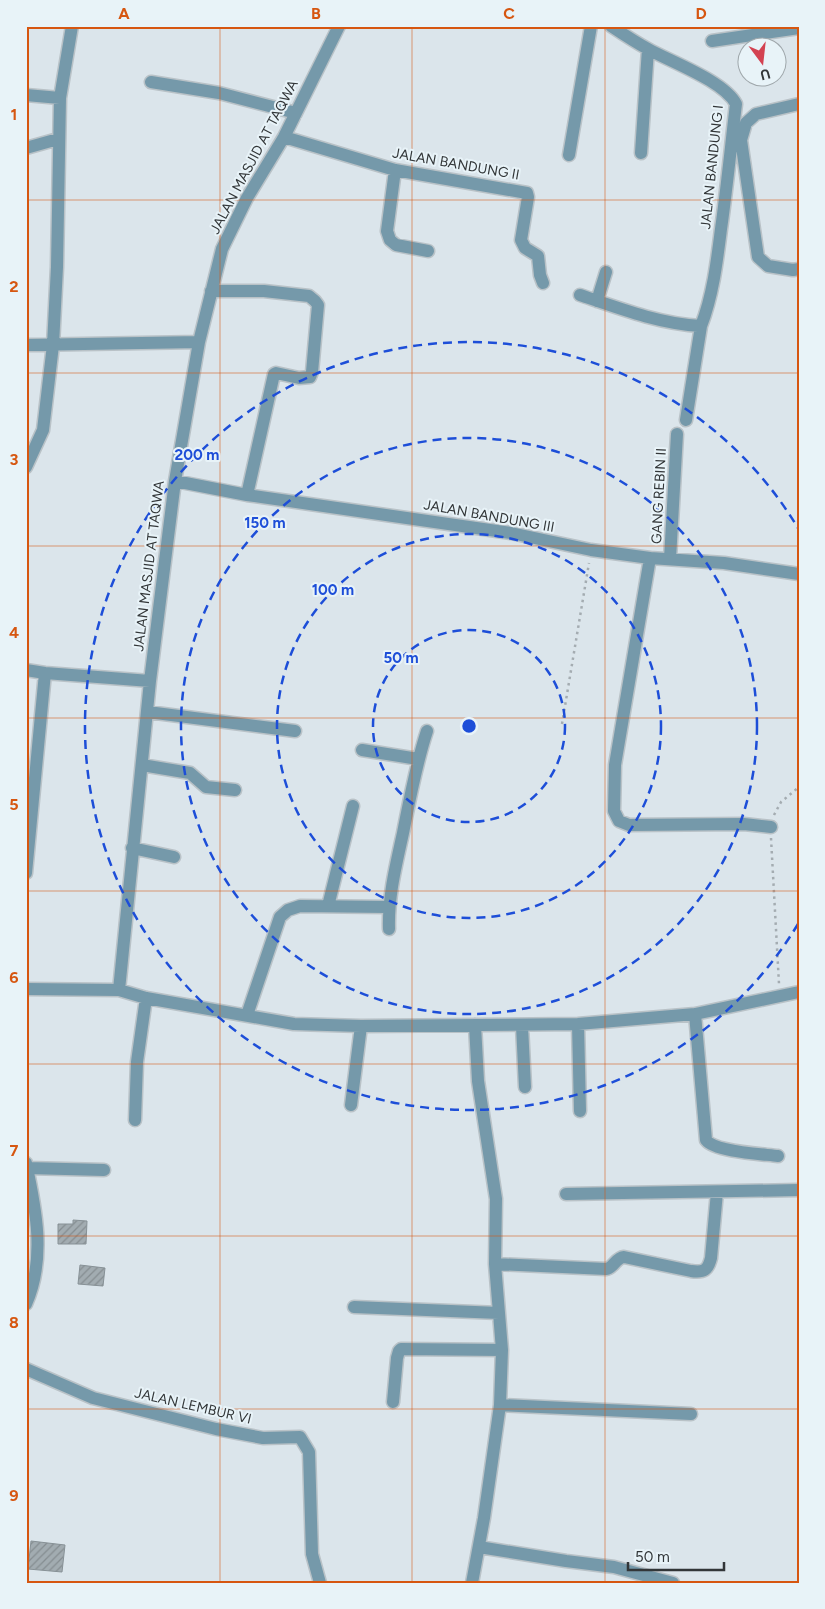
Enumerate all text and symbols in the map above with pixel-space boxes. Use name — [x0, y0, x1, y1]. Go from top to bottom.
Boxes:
text: A — [118, 4, 130, 23]
text: B — [311, 4, 321, 23]
text: C — [503, 4, 515, 23]
text: D — [695, 4, 707, 23]
north arrow — [738, 38, 788, 88]
text: U — [758, 65, 772, 84]
street label: JALAN MASJID AT TAQWA — [206, 77, 302, 237]
street label: JALAN BANDUNG I — [697, 104, 727, 230]
text: 1 — [11, 105, 17, 124]
street label: JALAN BANDUNG II — [391, 144, 521, 184]
text: 2 — [9, 277, 19, 296]
text: 200 m — [175, 446, 219, 464]
street label: GANG REBIN II — [648, 447, 670, 545]
text: 3 — [10, 450, 19, 469]
street label: JALAN MASJID AT TAQWA — [130, 479, 168, 652]
street label: JALAN BANDUNG III — [422, 496, 556, 536]
text: 150 m — [244, 514, 286, 532]
text: 100 m — [312, 581, 354, 599]
text: 4 — [9, 623, 19, 642]
text: 50 m — [383, 649, 419, 667]
centre of rings — [460, 717, 478, 735]
text: 5 — [9, 795, 19, 814]
text: 6 — [9, 968, 19, 987]
text: 7 — [10, 1141, 19, 1160]
text: 8 — [9, 1313, 19, 1332]
street label: JALAN LEMBUR VI — [133, 1384, 253, 1428]
text: 9 — [9, 1486, 19, 1505]
scale bar — [628, 1539, 724, 1571]
text: 50 m — [635, 1548, 670, 1566]

